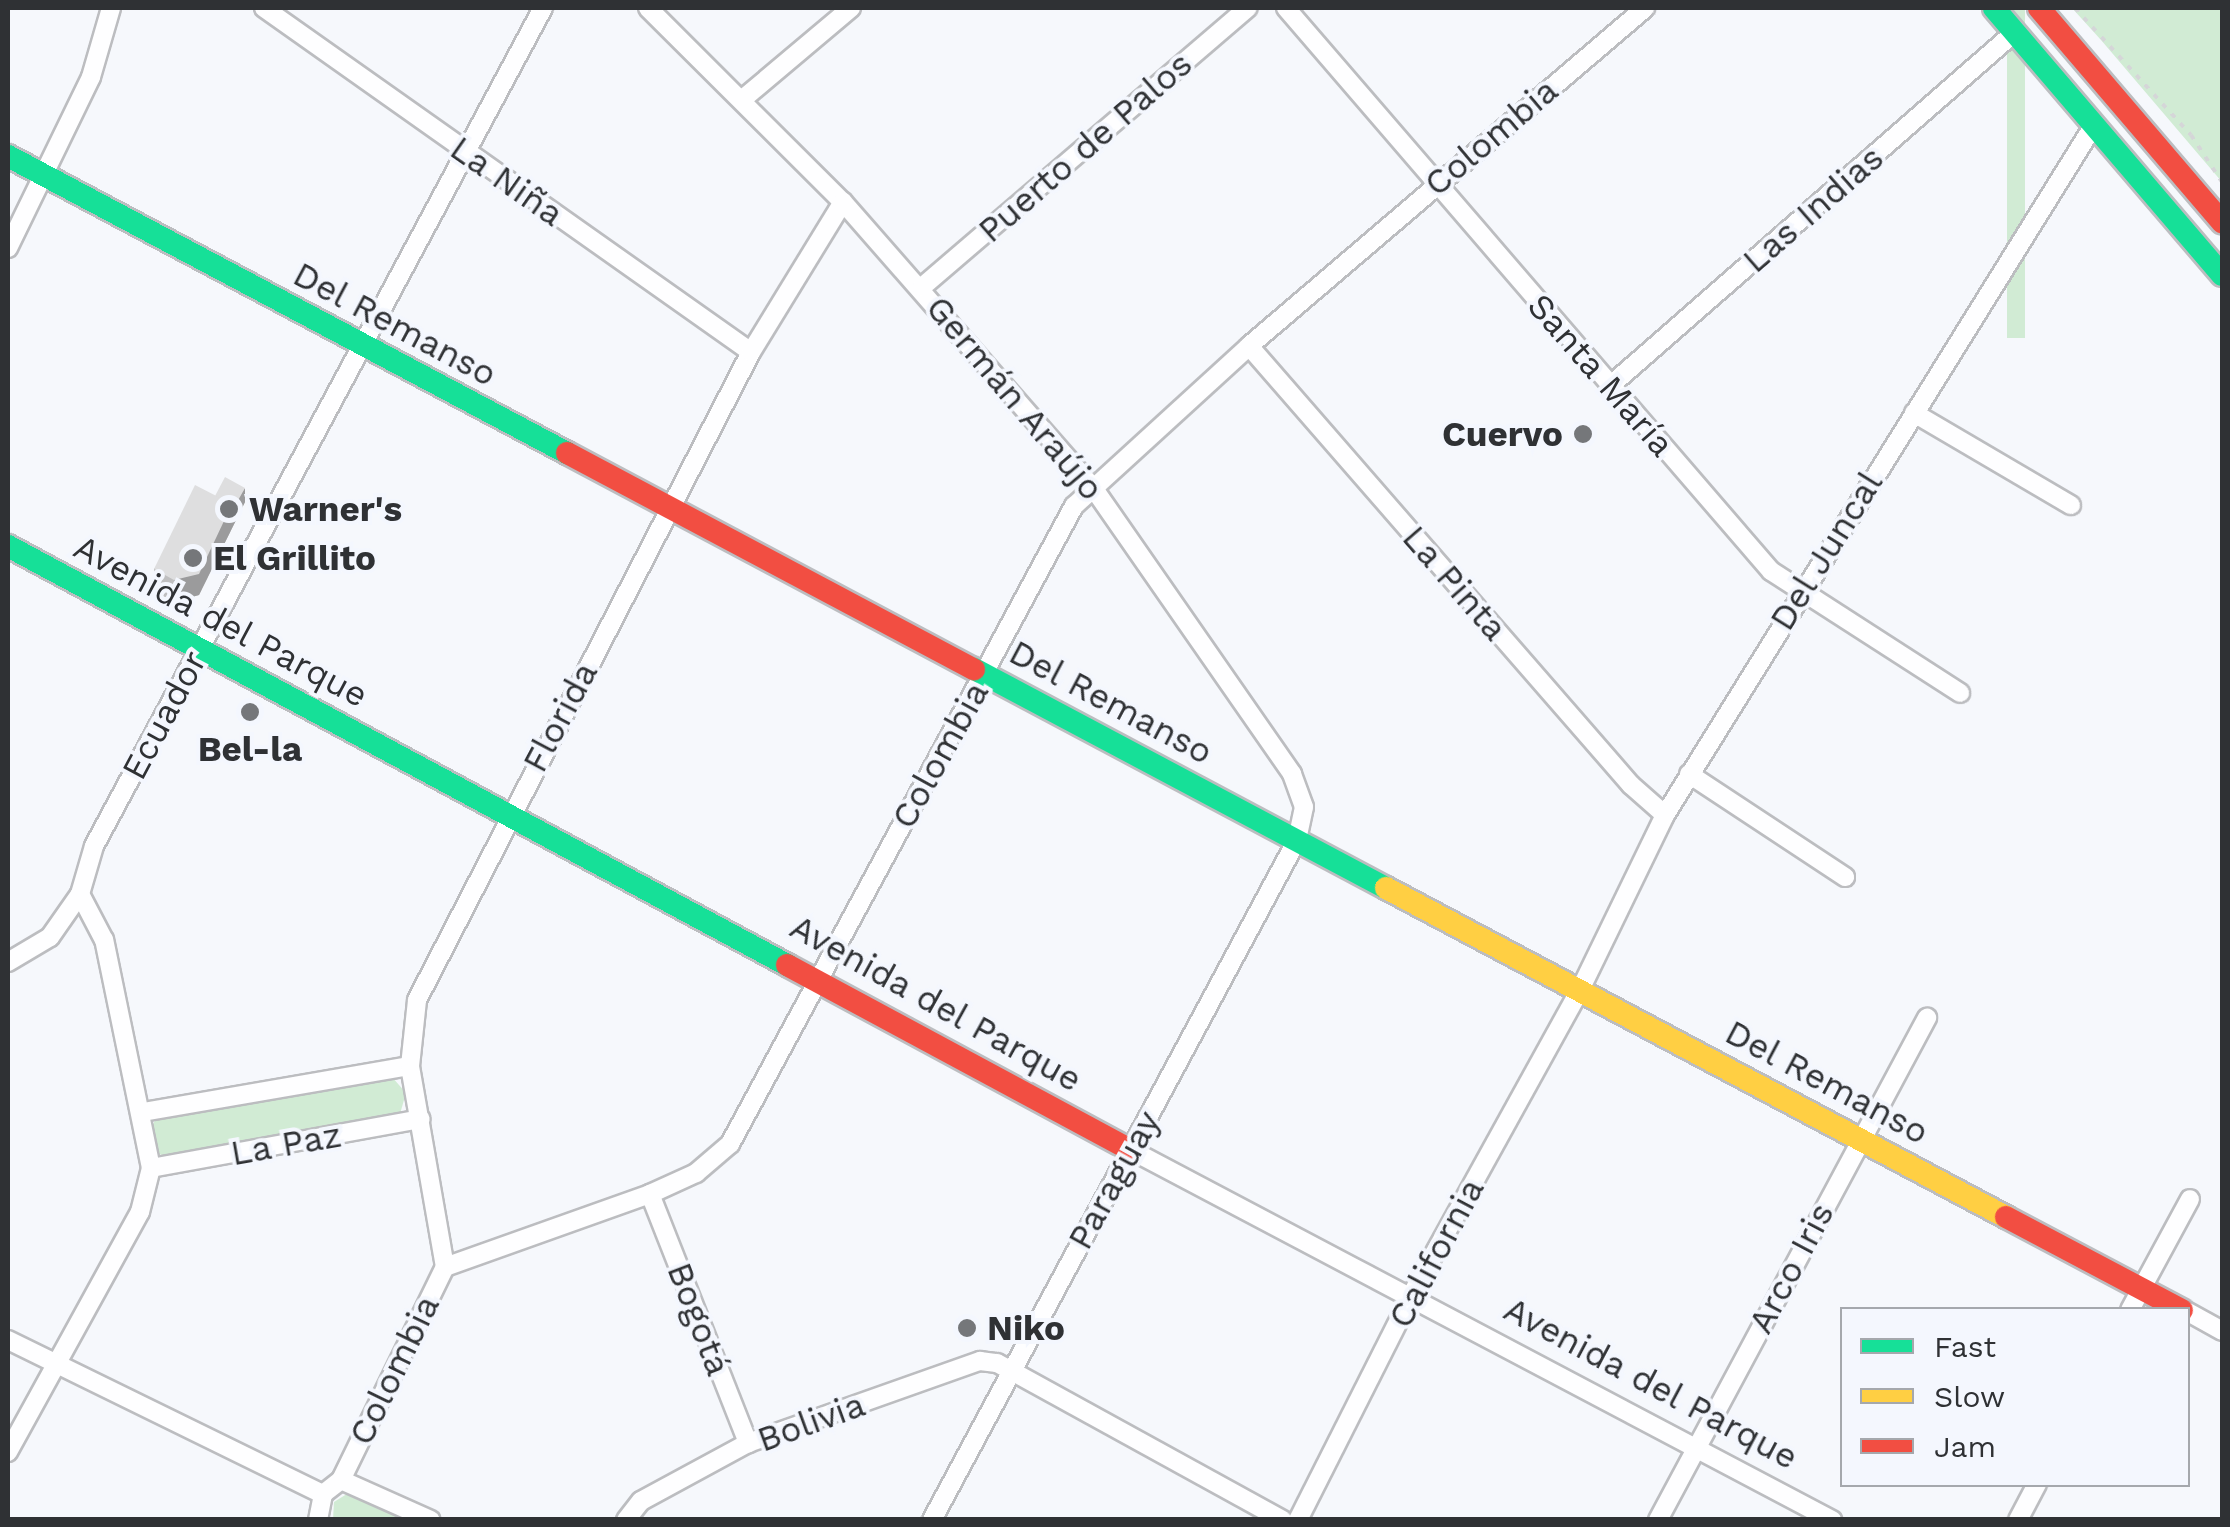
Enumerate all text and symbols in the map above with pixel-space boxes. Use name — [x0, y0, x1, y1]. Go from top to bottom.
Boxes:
street label: Puerto de Palos — [970, 43, 1200, 251]
street label: Colombia — [1416, 69, 1566, 205]
street label: La Niña — [442, 127, 572, 235]
street label: Las Indias — [1734, 137, 1892, 281]
street label: Del Remanso — [286, 253, 504, 395]
street label: Santa María — [1519, 285, 1683, 465]
street label: Germán Araújo — [917, 287, 1113, 509]
place label: Cuervo — [1442, 413, 1563, 455]
marker: Cuervo — [1572, 423, 1594, 445]
street label: Del Juncal — [1760, 463, 1892, 639]
place label: Warner's — [249, 488, 402, 530]
marker: Warner's — [218, 498, 240, 520]
street label: La Pinta — [1393, 517, 1517, 649]
street label: Avenida del Parque — [66, 525, 376, 717]
place label: El Grillito — [213, 537, 376, 579]
marker: El Grillito — [182, 547, 204, 569]
street label: Del Remanso — [1002, 631, 1220, 773]
street label: Ecuador — [113, 643, 215, 787]
street label: Florida — [514, 655, 606, 779]
street label: Colombia — [883, 674, 997, 836]
marker: Bel-la — [239, 701, 261, 723]
place label: Bel-la — [198, 728, 302, 770]
street label: Avenida del Parque — [782, 905, 1090, 1101]
street label: Del Remanso — [1718, 1011, 1936, 1153]
street label: Paraguay — [1059, 1103, 1169, 1257]
street label: La Paz — [227, 1114, 345, 1174]
street label: California — [1379, 1171, 1493, 1335]
street label: Arco Iris — [1739, 1196, 1843, 1340]
street label: Bogotá — [658, 1257, 740, 1381]
street label: Avenida del Parque — [1496, 1287, 1806, 1479]
street label: Colombia — [340, 1288, 448, 1452]
place label: Niko — [987, 1307, 1065, 1349]
legend — [1840, 1307, 2190, 1487]
marker: Niko — [956, 1317, 978, 1339]
text: Fast — [1934, 1329, 1996, 1364]
text: Slow — [1934, 1379, 2005, 1414]
street label: Bolivia — [752, 1383, 870, 1461]
text: Jam — [1934, 1429, 1996, 1464]

